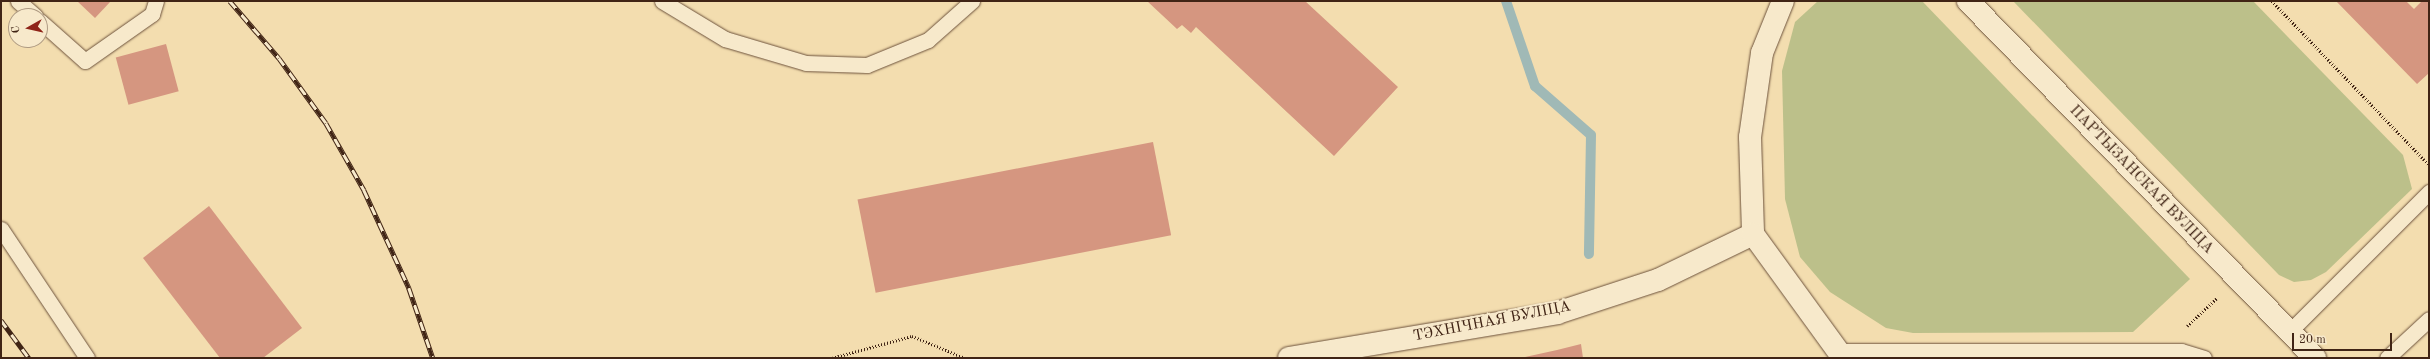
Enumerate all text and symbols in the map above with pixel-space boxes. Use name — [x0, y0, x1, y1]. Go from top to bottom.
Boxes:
north arrow — [8, 8, 48, 48]
text: С — [11, 25, 23, 34]
street label: ПАРТЫЗАНСКАЯ ВУЛІЦА — [2065, 102, 2217, 258]
street label: ТЭХНІЧНАЯ ВУЛІЦА — [1412, 298, 1572, 346]
scale bar — [2294, 325, 2394, 351]
text: 20 m — [2299, 334, 2326, 346]

